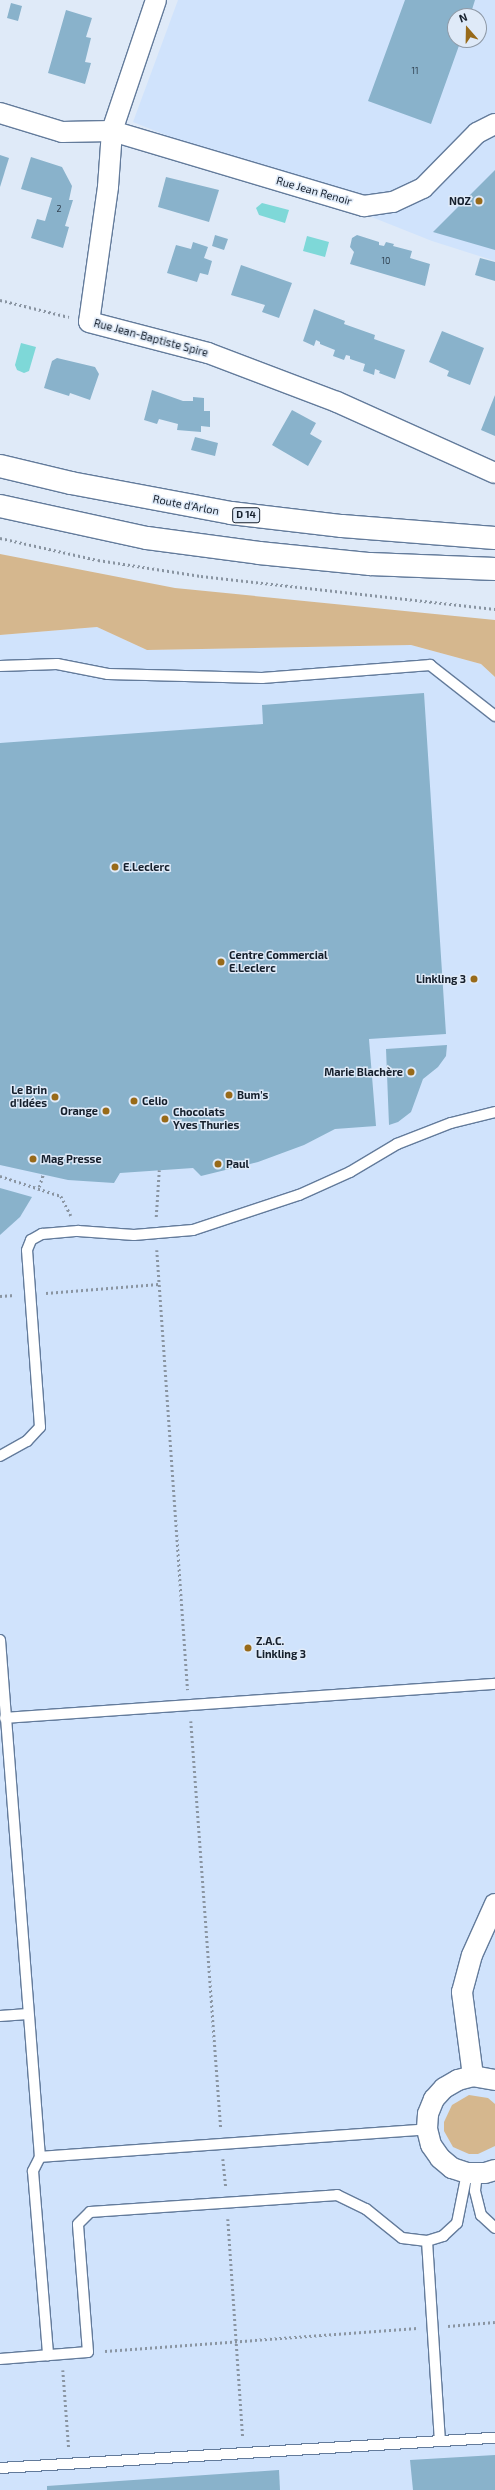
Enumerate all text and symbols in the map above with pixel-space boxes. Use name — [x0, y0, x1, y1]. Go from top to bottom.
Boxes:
north arrow — [447, 8, 487, 48]
text: N — [457, 10, 469, 25]
house number: 11 — [411, 66, 419, 76]
street label: Rue Jean Renoir — [275, 174, 353, 208]
place label: NOZ — [449, 194, 471, 208]
marker: NOZ — [474, 196, 484, 206]
house number: 2 — [56, 204, 62, 214]
house number: 10 — [381, 256, 391, 266]
street label: Rue Jean-Baptiste Spire — [92, 316, 210, 360]
street label: Route d'Arlon — [152, 492, 220, 518]
road number: D 14 — [232, 507, 260, 523]
place label: E.Leclerc — [123, 860, 170, 874]
marker: E.Leclerc — [110, 862, 120, 872]
place label: Centre Commercial E.Leclerc — [229, 949, 328, 975]
marker: Centre Commercial E.Leclerc — [216, 957, 226, 967]
place label: Linkling 3 — [416, 972, 466, 986]
marker: Linkling 3 — [469, 974, 479, 984]
place label: Marie Blachère — [324, 1065, 403, 1079]
marker: Marie Blachère — [406, 1067, 416, 1077]
place label: Le Brin d'Idées — [10, 1084, 47, 1110]
place label: Bum's — [237, 1088, 268, 1102]
marker: Bum's — [224, 1090, 234, 1100]
marker: Le Brin d'Idées — [50, 1092, 60, 1102]
place label: Celio — [142, 1094, 168, 1108]
marker: Celio — [129, 1096, 139, 1106]
place label: Orange — [60, 1104, 98, 1118]
marker: Orange — [101, 1106, 111, 1116]
place label: Chocolats Yves Thuries — [173, 1106, 240, 1132]
marker: Chocolats Yves Thuries — [160, 1114, 170, 1124]
place label: Mag Presse — [41, 1152, 102, 1166]
marker: Mag Presse — [28, 1154, 38, 1164]
place label: Paul — [226, 1157, 249, 1171]
marker: Paul — [213, 1159, 223, 1169]
place label: Z.A.C. Linkling 3 — [256, 1635, 306, 1661]
marker: Z.A.C. Linkling 3 — [243, 1643, 253, 1653]

